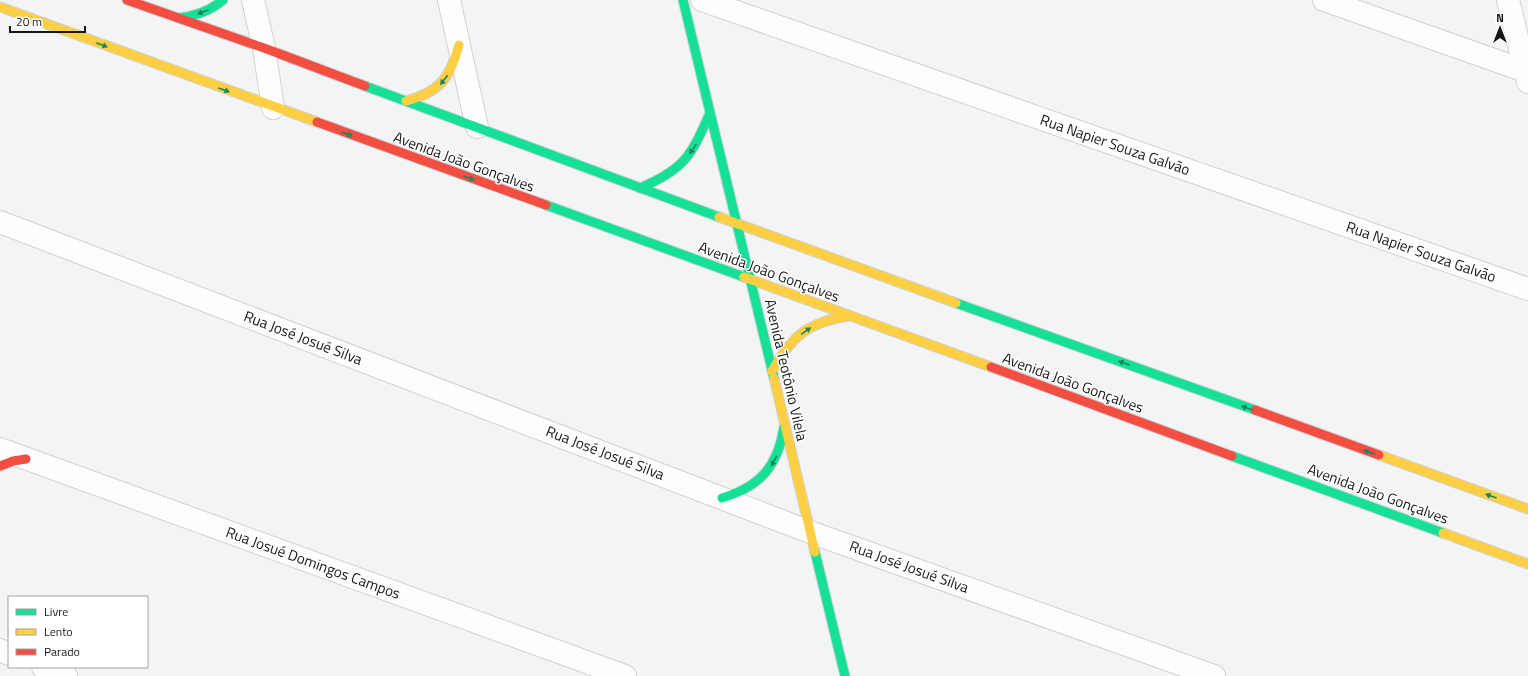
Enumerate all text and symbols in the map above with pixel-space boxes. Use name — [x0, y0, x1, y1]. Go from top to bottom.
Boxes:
scale bar — [10, 8, 85, 34]
north arrow — [1480, 8, 1520, 48]
one-way arrow — [196, 10, 208, 16]
text: N — [1496, 10, 1504, 26]
text: 20 m — [16, 12, 42, 31]
one-way arrow — [97, 42, 109, 48]
one-way arrow — [440, 75, 448, 86]
one-way arrow — [219, 87, 231, 93]
street label: Rua Napier Souza Galvão — [1037, 108, 1193, 181]
street label: Avenida João Gonçalves — [390, 125, 538, 198]
one-way arrow — [341, 131, 353, 137]
one-way arrow — [689, 143, 697, 154]
one-way arrow — [463, 175, 475, 181]
street label: Rua Napier Souza Galvão — [1343, 215, 1499, 288]
street label: Avenida João Gonçalves — [695, 235, 843, 308]
street label: Avenida Teotônio Vilela — [759, 297, 814, 444]
street label: Rua José Josué Silva — [240, 304, 366, 371]
one-way arrow — [800, 327, 811, 335]
street label: Avenida João Gonçalves — [999, 346, 1147, 419]
one-way arrow — [1118, 360, 1130, 366]
one-way arrow — [1240, 404, 1252, 410]
street label: Rua José Josué Silva — [542, 419, 668, 486]
one-way arrow — [1363, 448, 1375, 454]
one-way arrow — [770, 455, 777, 467]
street label: Avenida João Gonçalves — [1304, 457, 1452, 530]
one-way arrow — [1485, 492, 1497, 498]
street label: Rua Josué Domingos Campos — [223, 520, 404, 605]
street label: Rua José Josué Silva — [846, 534, 973, 599]
legend — [8, 596, 148, 668]
text: Livre — [44, 602, 68, 621]
text: Lento — [44, 622, 73, 641]
text: Parado — [44, 642, 80, 661]

